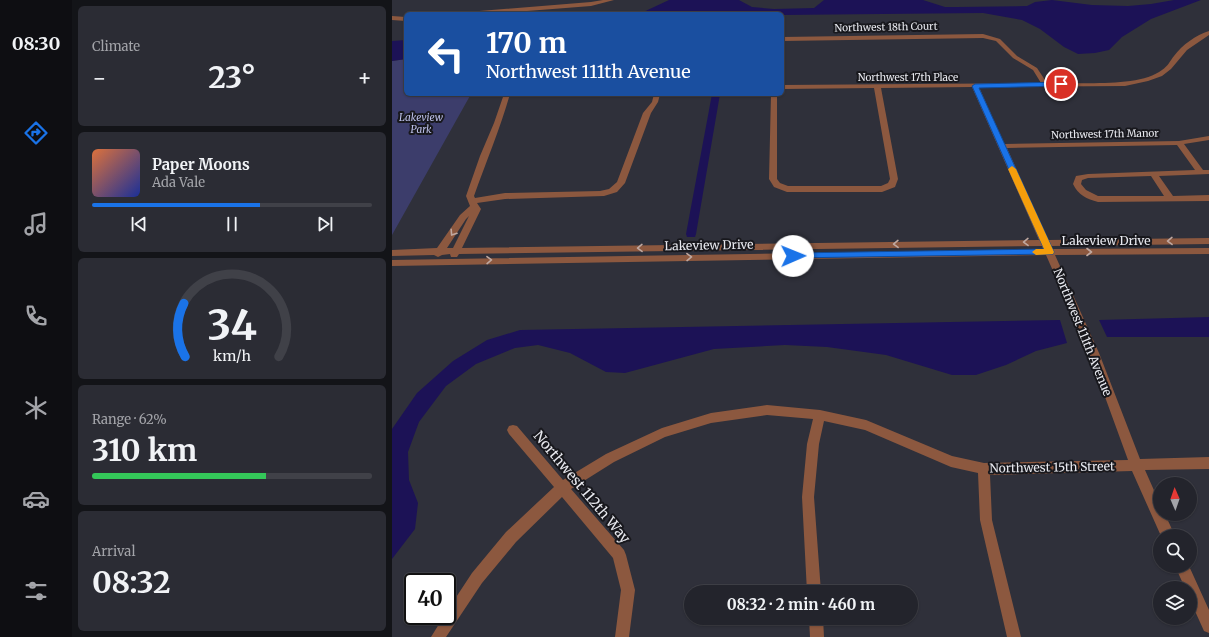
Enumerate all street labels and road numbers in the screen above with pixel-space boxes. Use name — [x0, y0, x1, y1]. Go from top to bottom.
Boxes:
street label: Northwest 18th Court — [834, 20, 938, 34]
street label: Northwest 17th Place — [858, 71, 958, 84]
street label: Northwest 17th Manor — [1051, 127, 1159, 141]
street label: Lakeview Drive — [1061, 233, 1151, 248]
street label: Lakeview Drive — [664, 237, 754, 253]
street label: Northwest 111th Avenue — [1051, 266, 1115, 398]
street label: Northwest 112th Way — [530, 427, 635, 548]
street label: Northwest 15th Street — [989, 458, 1115, 476]

